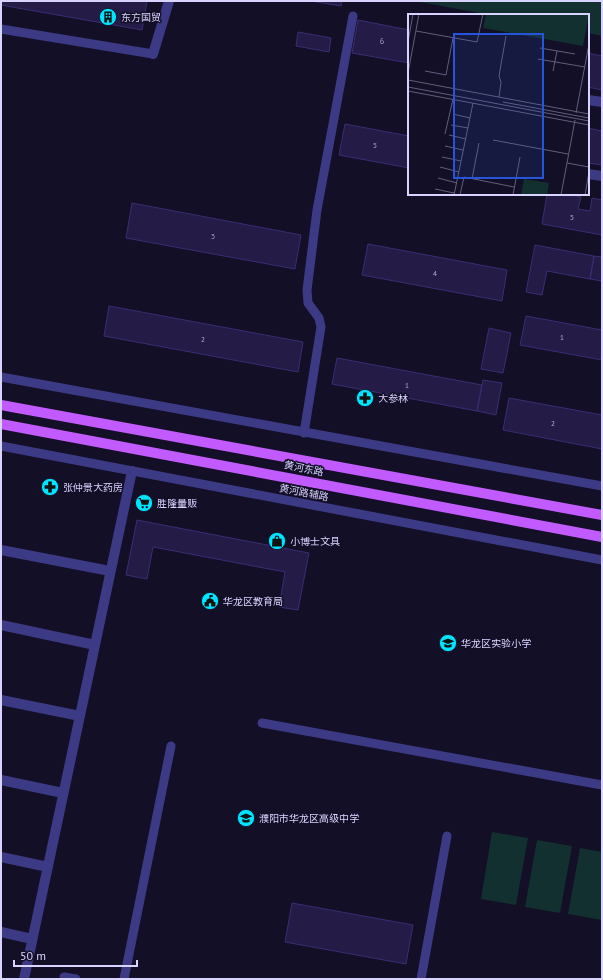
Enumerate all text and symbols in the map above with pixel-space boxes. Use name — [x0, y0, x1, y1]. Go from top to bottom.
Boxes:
building icon: 东方国贸 — [98, 7, 118, 27]
place label: 东方国贸 — [121, 11, 161, 24]
inset map — [408, 14, 589, 195]
house number: 6 — [380, 36, 384, 46]
house number: 5 — [373, 140, 377, 150]
house number: 5 — [570, 212, 574, 222]
house number: 3 — [211, 231, 215, 241]
house number: 4 — [433, 268, 438, 278]
house number: 1 — [560, 332, 564, 342]
house number: 2 — [201, 334, 205, 344]
house number: 1 — [405, 380, 409, 390]
pharmacy icon: 大参林 — [355, 388, 375, 408]
place label: 大参林 — [378, 392, 408, 405]
house number: 2 — [551, 418, 555, 428]
street label: 黄河东路 — [283, 458, 325, 479]
pharmacy icon: 张仲景大药房 — [40, 477, 60, 497]
place label: 张仲景大药房 — [63, 481, 123, 494]
street label: 黄河路辅路 — [278, 481, 330, 504]
supermarket icon: 胜隆量贩 — [134, 493, 154, 513]
place label: 胜隆量贩 — [157, 497, 197, 510]
shop icon: 小博士文具 — [267, 531, 287, 551]
place label: 小博士文具 — [290, 535, 340, 548]
public building icon: 华龙区教育局 — [200, 591, 220, 611]
place label: 华龙区教育局 — [223, 595, 283, 608]
school or university icon: 华龙区实验小学 — [438, 633, 458, 653]
place label: 华龙区实验小学 — [461, 637, 531, 650]
school or university icon: 濮阳市华龙区高级中学 — [236, 808, 256, 828]
place label: 濮阳市华龙区高级中学 — [259, 812, 359, 825]
scale bar — [14, 942, 137, 968]
text: 50 m — [20, 948, 46, 963]

